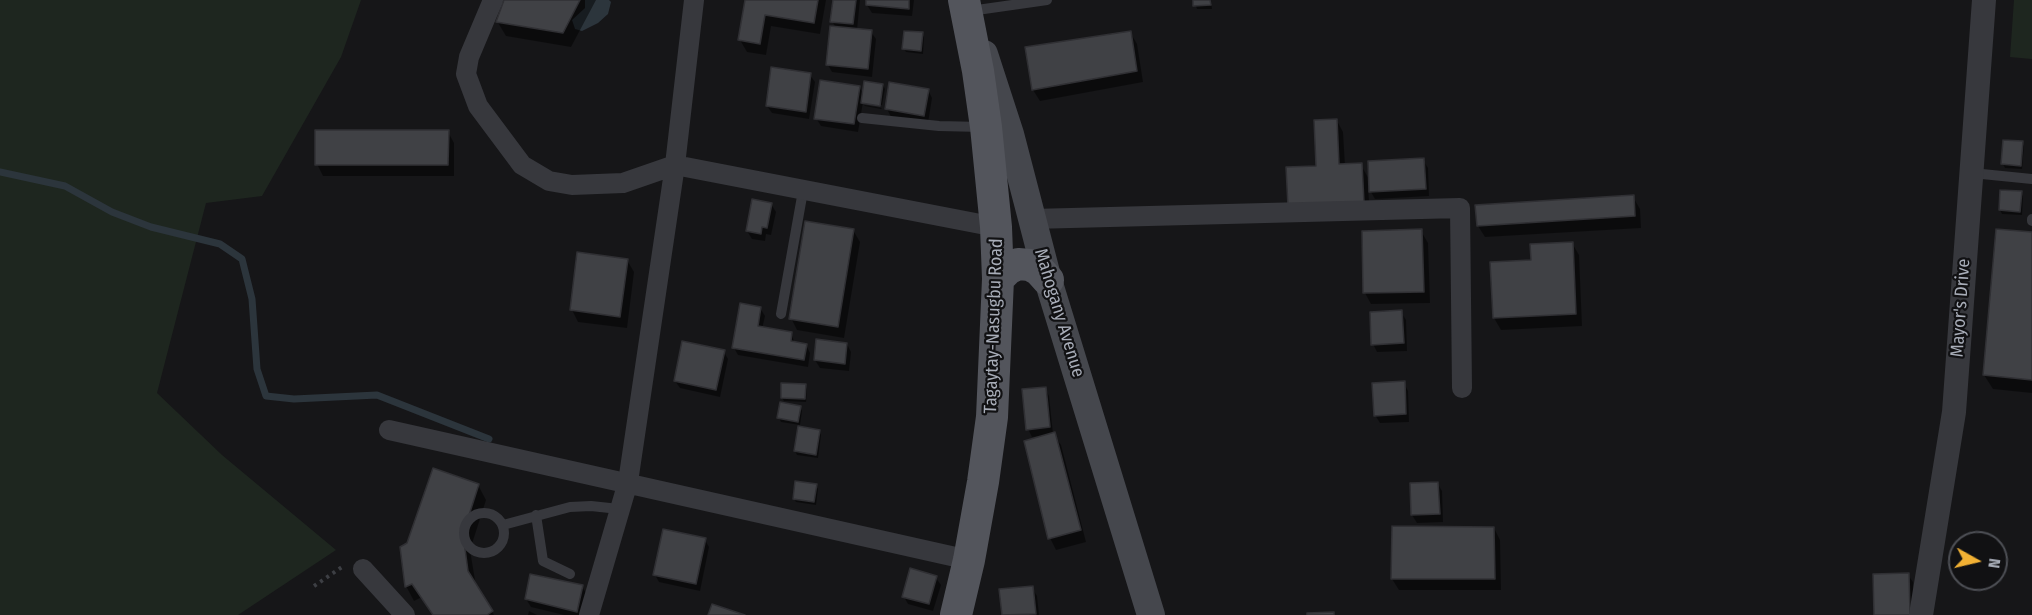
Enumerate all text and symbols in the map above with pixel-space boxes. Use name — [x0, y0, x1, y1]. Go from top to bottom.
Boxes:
street label: Tagaytay-Nasugbu Road — [980, 238, 1008, 414]
street label: Mahogany Avenue — [1029, 246, 1089, 380]
street label: Mayor's Drive — [1947, 258, 1975, 358]
north arrow — [1948, 531, 2008, 591]
text: N — [1984, 557, 2004, 569]

